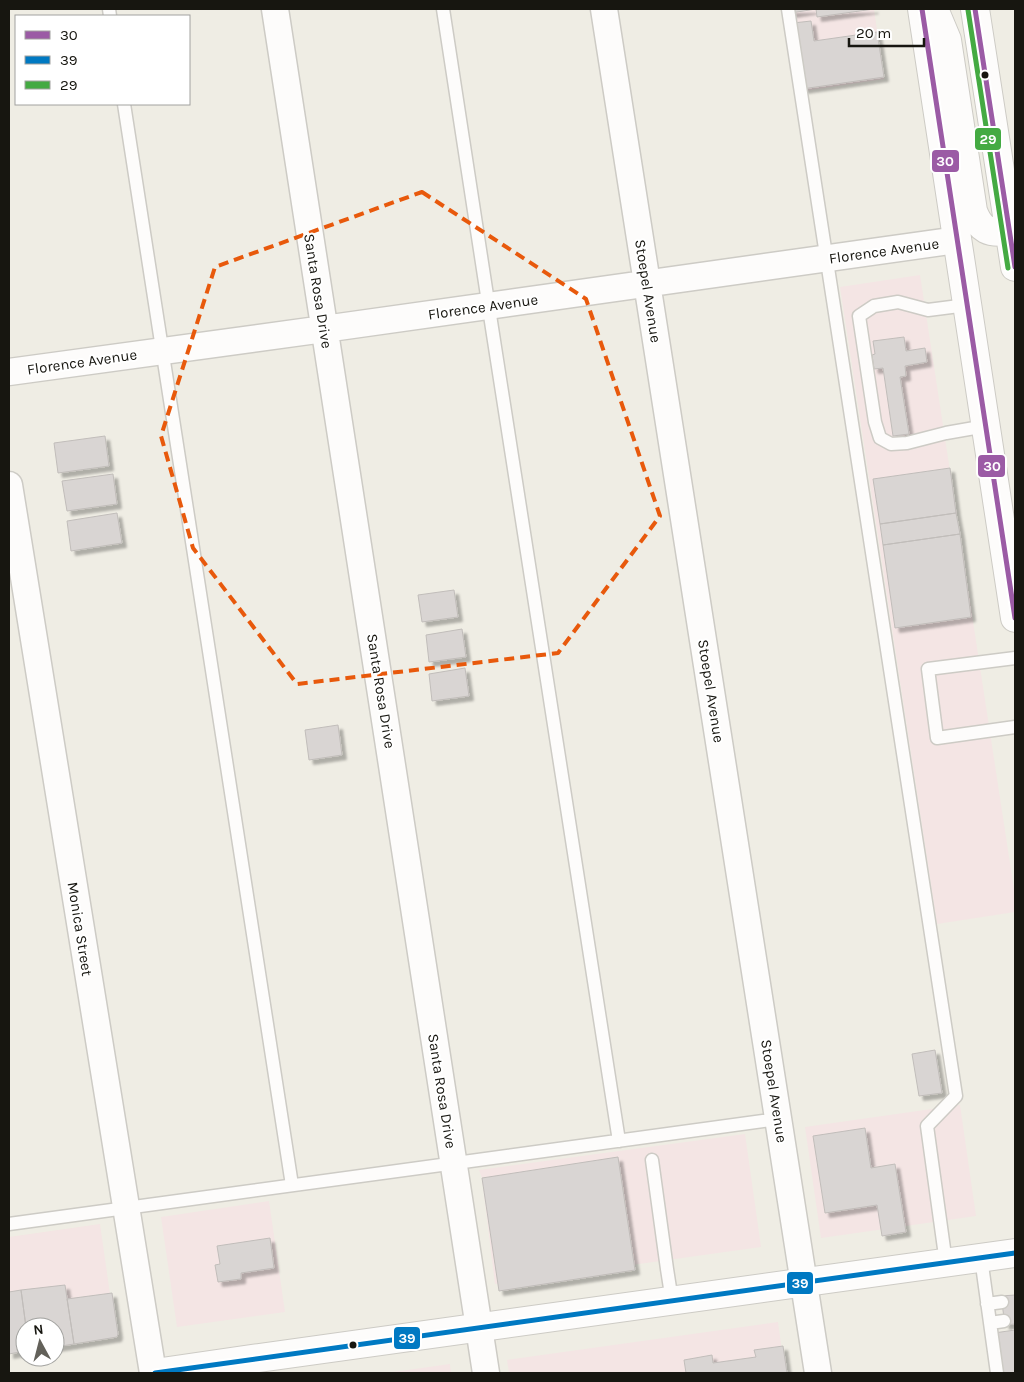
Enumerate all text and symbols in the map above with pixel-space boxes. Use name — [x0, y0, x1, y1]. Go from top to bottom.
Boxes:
legend — [15, 15, 190, 105]
scale bar — [849, 15, 924, 47]
text: 20 m — [856, 24, 891, 42]
text: 30 — [60, 26, 78, 44]
text: 39 — [60, 51, 78, 69]
unlabelled marker — [980, 70, 990, 80]
text: 29 — [60, 76, 77, 94]
line badge: 29 — [974, 127, 1002, 151]
text: 29 — [979, 131, 997, 148]
line badge: 30 — [931, 149, 960, 173]
text: 30 — [936, 153, 954, 170]
street label: Santa Rosa Drive — [300, 232, 336, 350]
street label: Florence Avenue — [828, 234, 940, 268]
street label: Stoepel Avenue — [631, 238, 665, 344]
street label: Florence Avenue — [427, 290, 539, 324]
street label: Florence Avenue — [26, 345, 138, 379]
line badge: 30 — [977, 454, 1006, 478]
text: 30 — [983, 458, 1001, 475]
street label: Santa Rosa Drive — [363, 632, 399, 750]
street label: Stoepel Avenue — [694, 638, 728, 744]
street label: Monica Street — [64, 881, 96, 978]
street label: Santa Rosa Drive — [424, 1032, 460, 1150]
street label: Stoepel Avenue — [757, 1038, 791, 1144]
line badge: 39 — [786, 1271, 814, 1295]
text: 39 — [791, 1275, 809, 1292]
north arrow — [15, 1317, 65, 1367]
text: N — [32, 1321, 44, 1339]
line badge: 39 — [393, 1326, 421, 1350]
text: 39 — [398, 1330, 416, 1347]
unlabelled marker — [348, 1340, 358, 1350]

